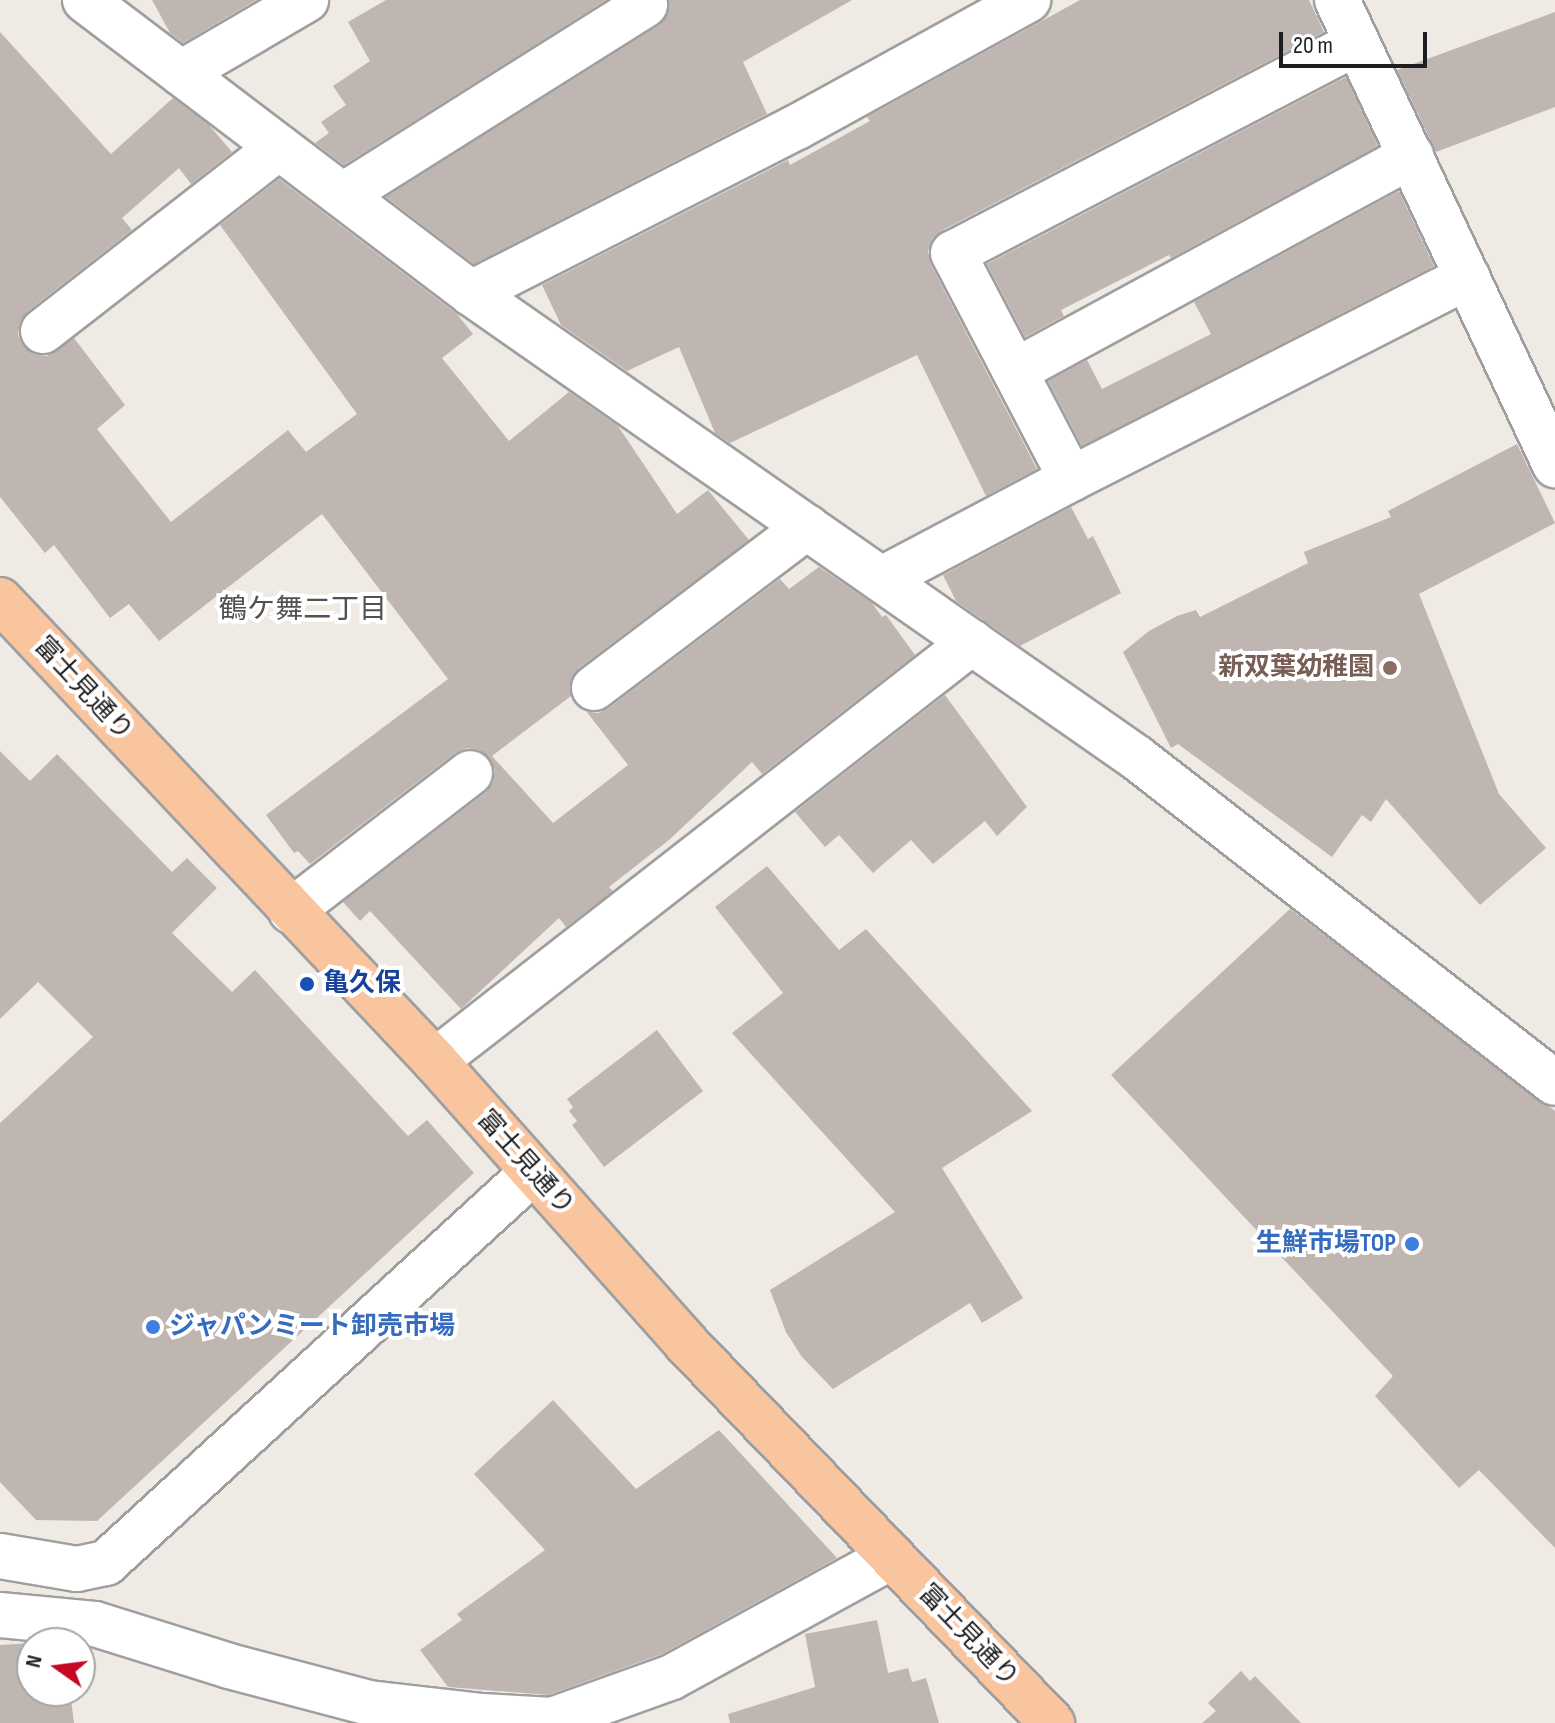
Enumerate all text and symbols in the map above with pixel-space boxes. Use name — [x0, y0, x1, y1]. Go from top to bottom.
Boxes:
scale bar — [1283, 16, 1431, 66]
text: 20 m — [1293, 31, 1333, 60]
district label: 鶴ケ舞二丁目 — [219, 593, 387, 627]
street label: 富士見通り — [27, 631, 139, 747]
place label: 新双葉幼稚園 — [1218, 652, 1374, 684]
marker: 新双葉幼稚園 — [1381, 659, 1399, 677]
place label: 亀久保 — [323, 968, 401, 1000]
marker: 亀久保 — [298, 975, 316, 993]
street label: 富士見通り — [470, 1104, 580, 1222]
place label: 生鮮市場TOP — [1256, 1228, 1396, 1260]
marker: 生鮮市場TOP — [1403, 1235, 1421, 1253]
place label: ジャパンミート卸売市場 — [169, 1311, 455, 1343]
marker: ジャパンミート卸売市場 — [144, 1318, 162, 1336]
street label: 富士見通り — [912, 1578, 1024, 1694]
north arrow — [16, 1627, 96, 1707]
text: N — [20, 1653, 49, 1671]

